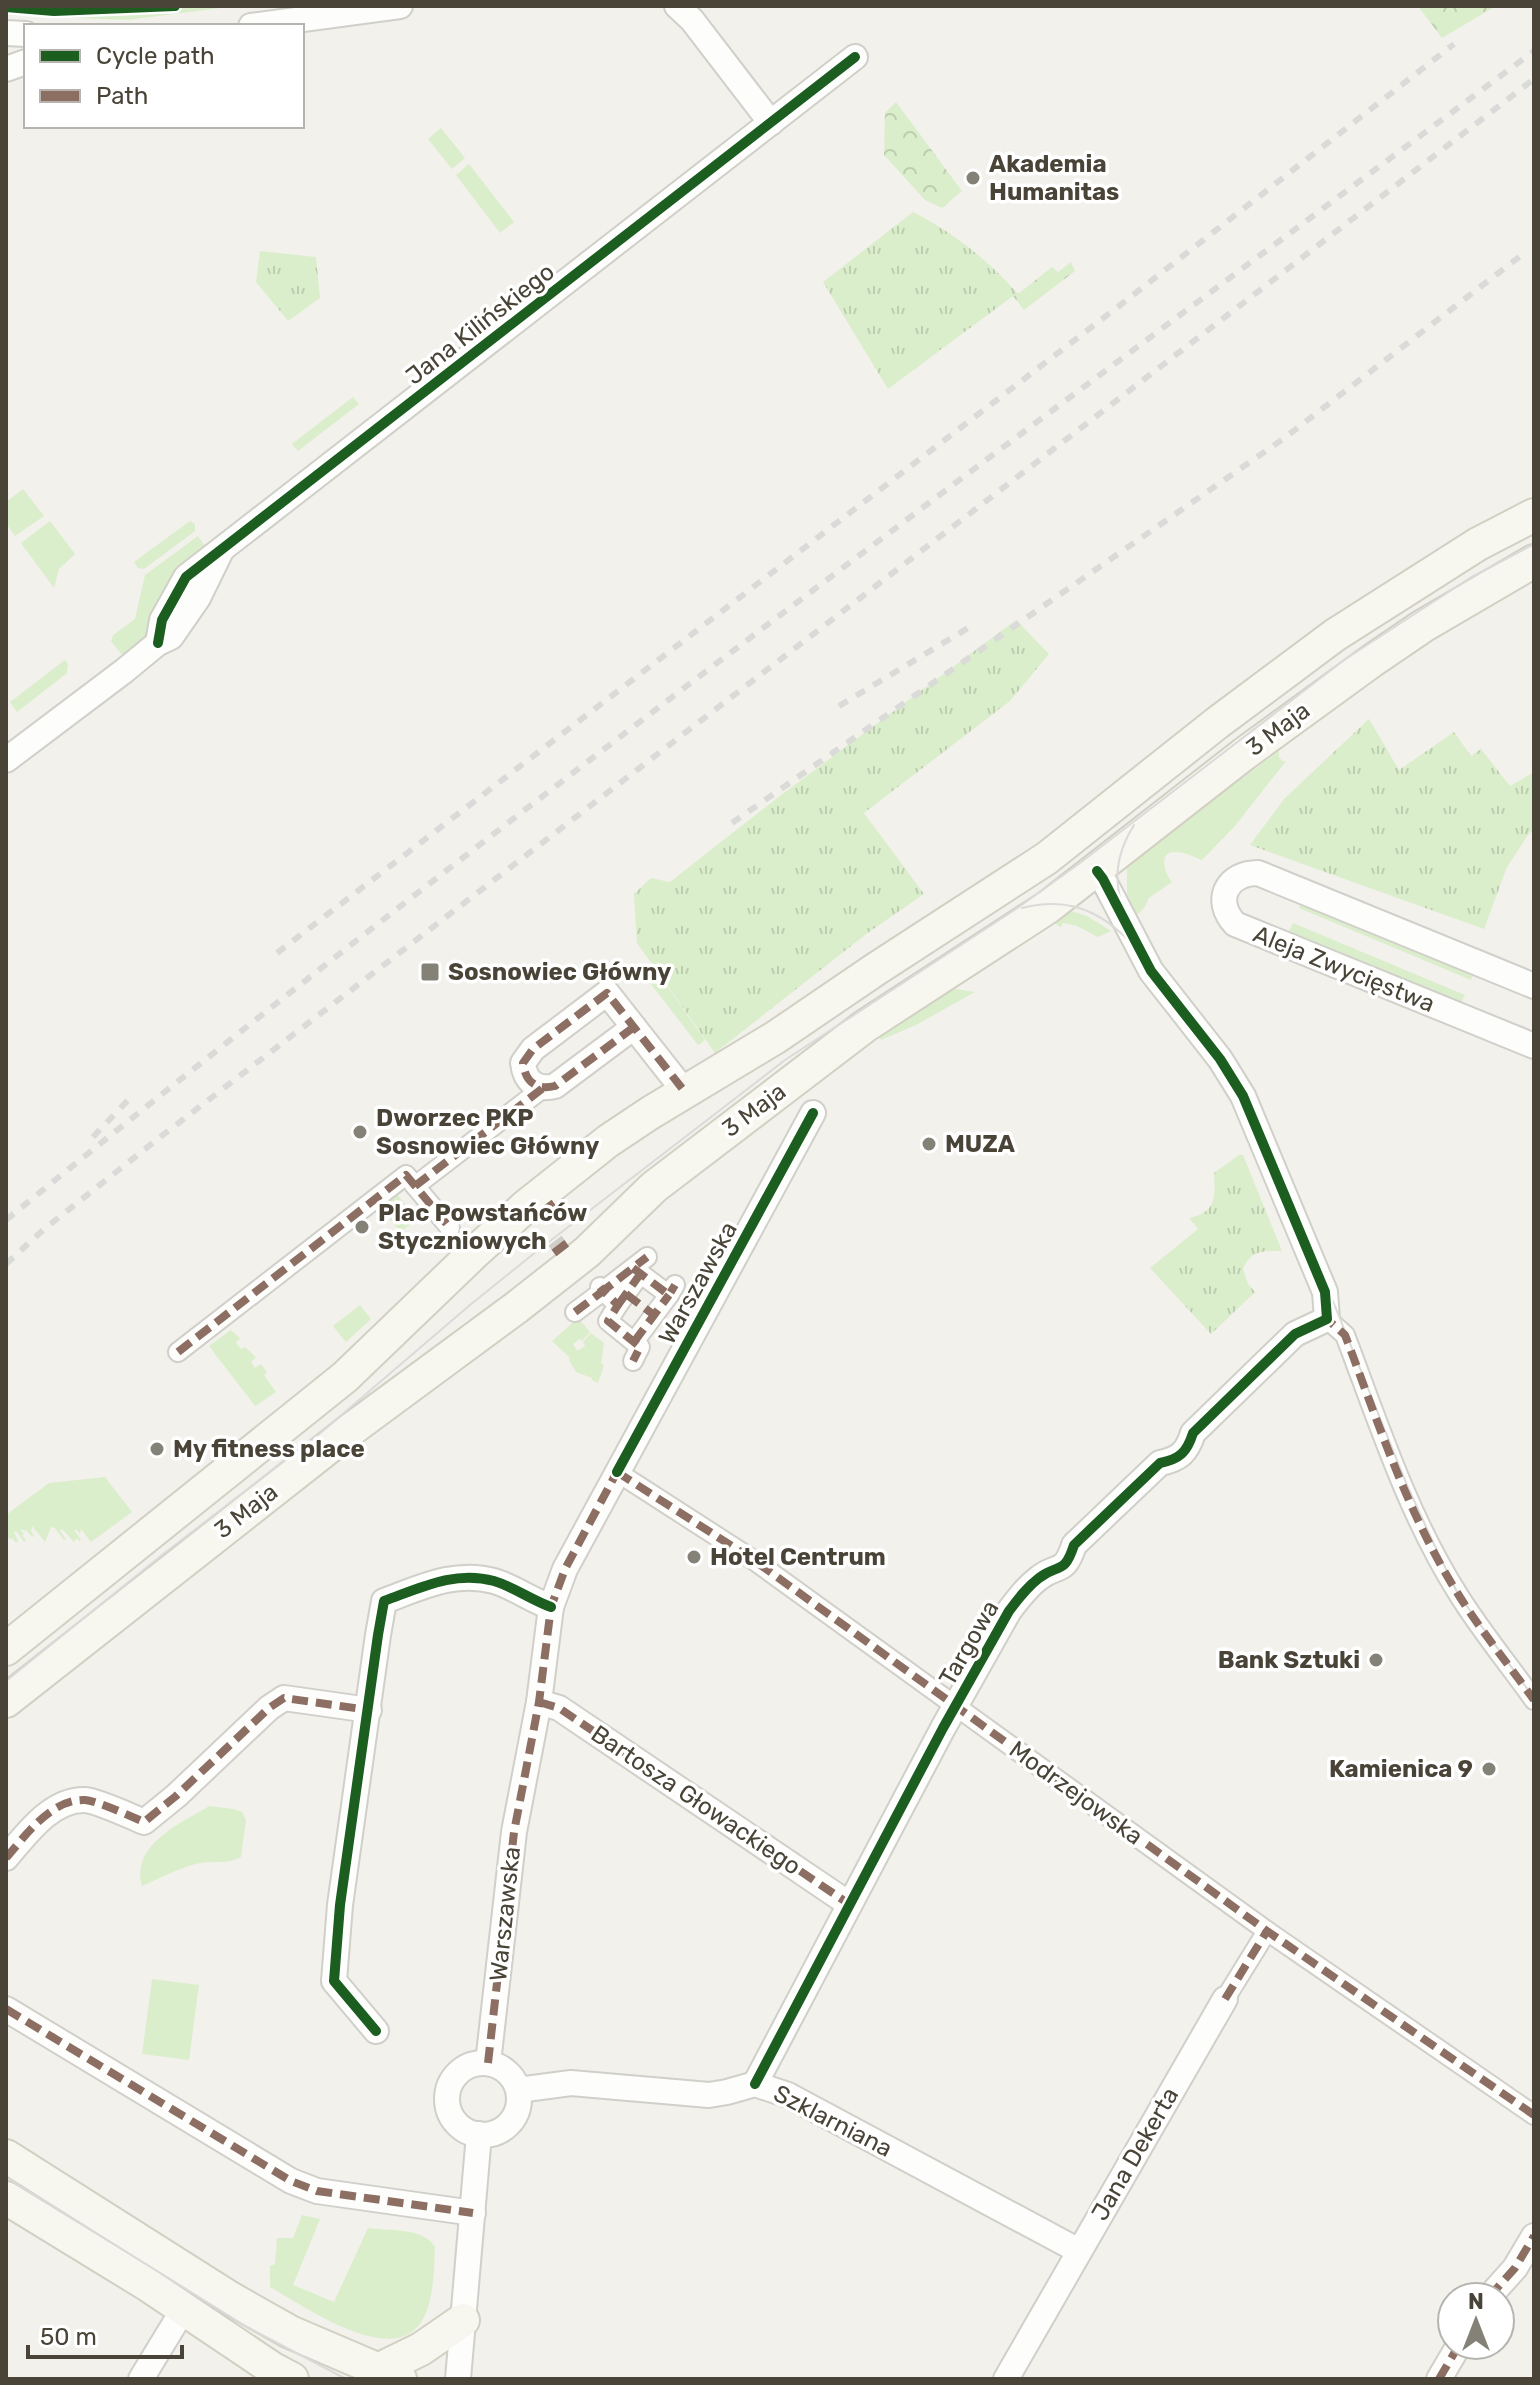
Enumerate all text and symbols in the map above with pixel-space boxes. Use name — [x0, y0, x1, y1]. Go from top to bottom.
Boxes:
legend — [24, 24, 304, 128]
text: Cycle path — [96, 42, 215, 70]
text: Path — [96, 82, 148, 110]
place label: Akademia Humanitas — [989, 150, 1119, 206]
marker: Akademia Humanitas — [964, 169, 982, 187]
street label: Jana Kilińskiego — [400, 257, 560, 391]
street label: 3 Maja — [1241, 696, 1315, 762]
street label: Aleja Zwycięstwa — [1249, 920, 1439, 1018]
place label: Sosnowiec Główny — [448, 958, 671, 986]
marker: Sosnowiec Główny — [419, 961, 441, 983]
street label: 3 Maja — [717, 1077, 791, 1143]
place label: Dworzec PKP Sosnowiec Główny — [376, 1104, 599, 1160]
marker: Dworzec PKP Sosnowiec Główny — [351, 1123, 369, 1141]
place label: MUZA — [945, 1130, 1015, 1158]
marker: MUZA — [920, 1135, 938, 1153]
place label: Plac Powstańców Styczniowych — [378, 1199, 587, 1255]
street label: Warszawska — [653, 1217, 743, 1349]
marker: Plac Powstańców Styczniowych — [353, 1218, 371, 1236]
place label: My fitness place — [173, 1435, 365, 1463]
marker: My fitness place — [148, 1440, 166, 1458]
street label: 3 Maja — [209, 1478, 283, 1544]
place label: Hotel Centrum — [710, 1543, 886, 1571]
marker: Hotel Centrum — [685, 1548, 703, 1566]
street label: Targowa — [933, 1595, 1005, 1691]
place label: Bank Sztuki — [1218, 1646, 1360, 1674]
marker: Bank Sztuki — [1367, 1651, 1385, 1669]
street label: Bartosza Głowackiego — [586, 1719, 806, 1881]
street label: Modrzejowska — [1004, 1735, 1148, 1851]
place label: Kamienica 9 — [1329, 1755, 1473, 1783]
marker: Kamienica 9 — [1480, 1760, 1498, 1778]
street label: Warszawska — [484, 1845, 526, 1983]
street label: Szklarniana — [769, 2079, 897, 2163]
street label: Jana Dekerta — [1086, 2082, 1184, 2226]
north arrow — [1436, 2281, 1516, 2361]
text: N — [1468, 2288, 1484, 2315]
scale bar — [28, 2309, 182, 2359]
text: 50 m — [40, 2323, 97, 2351]

